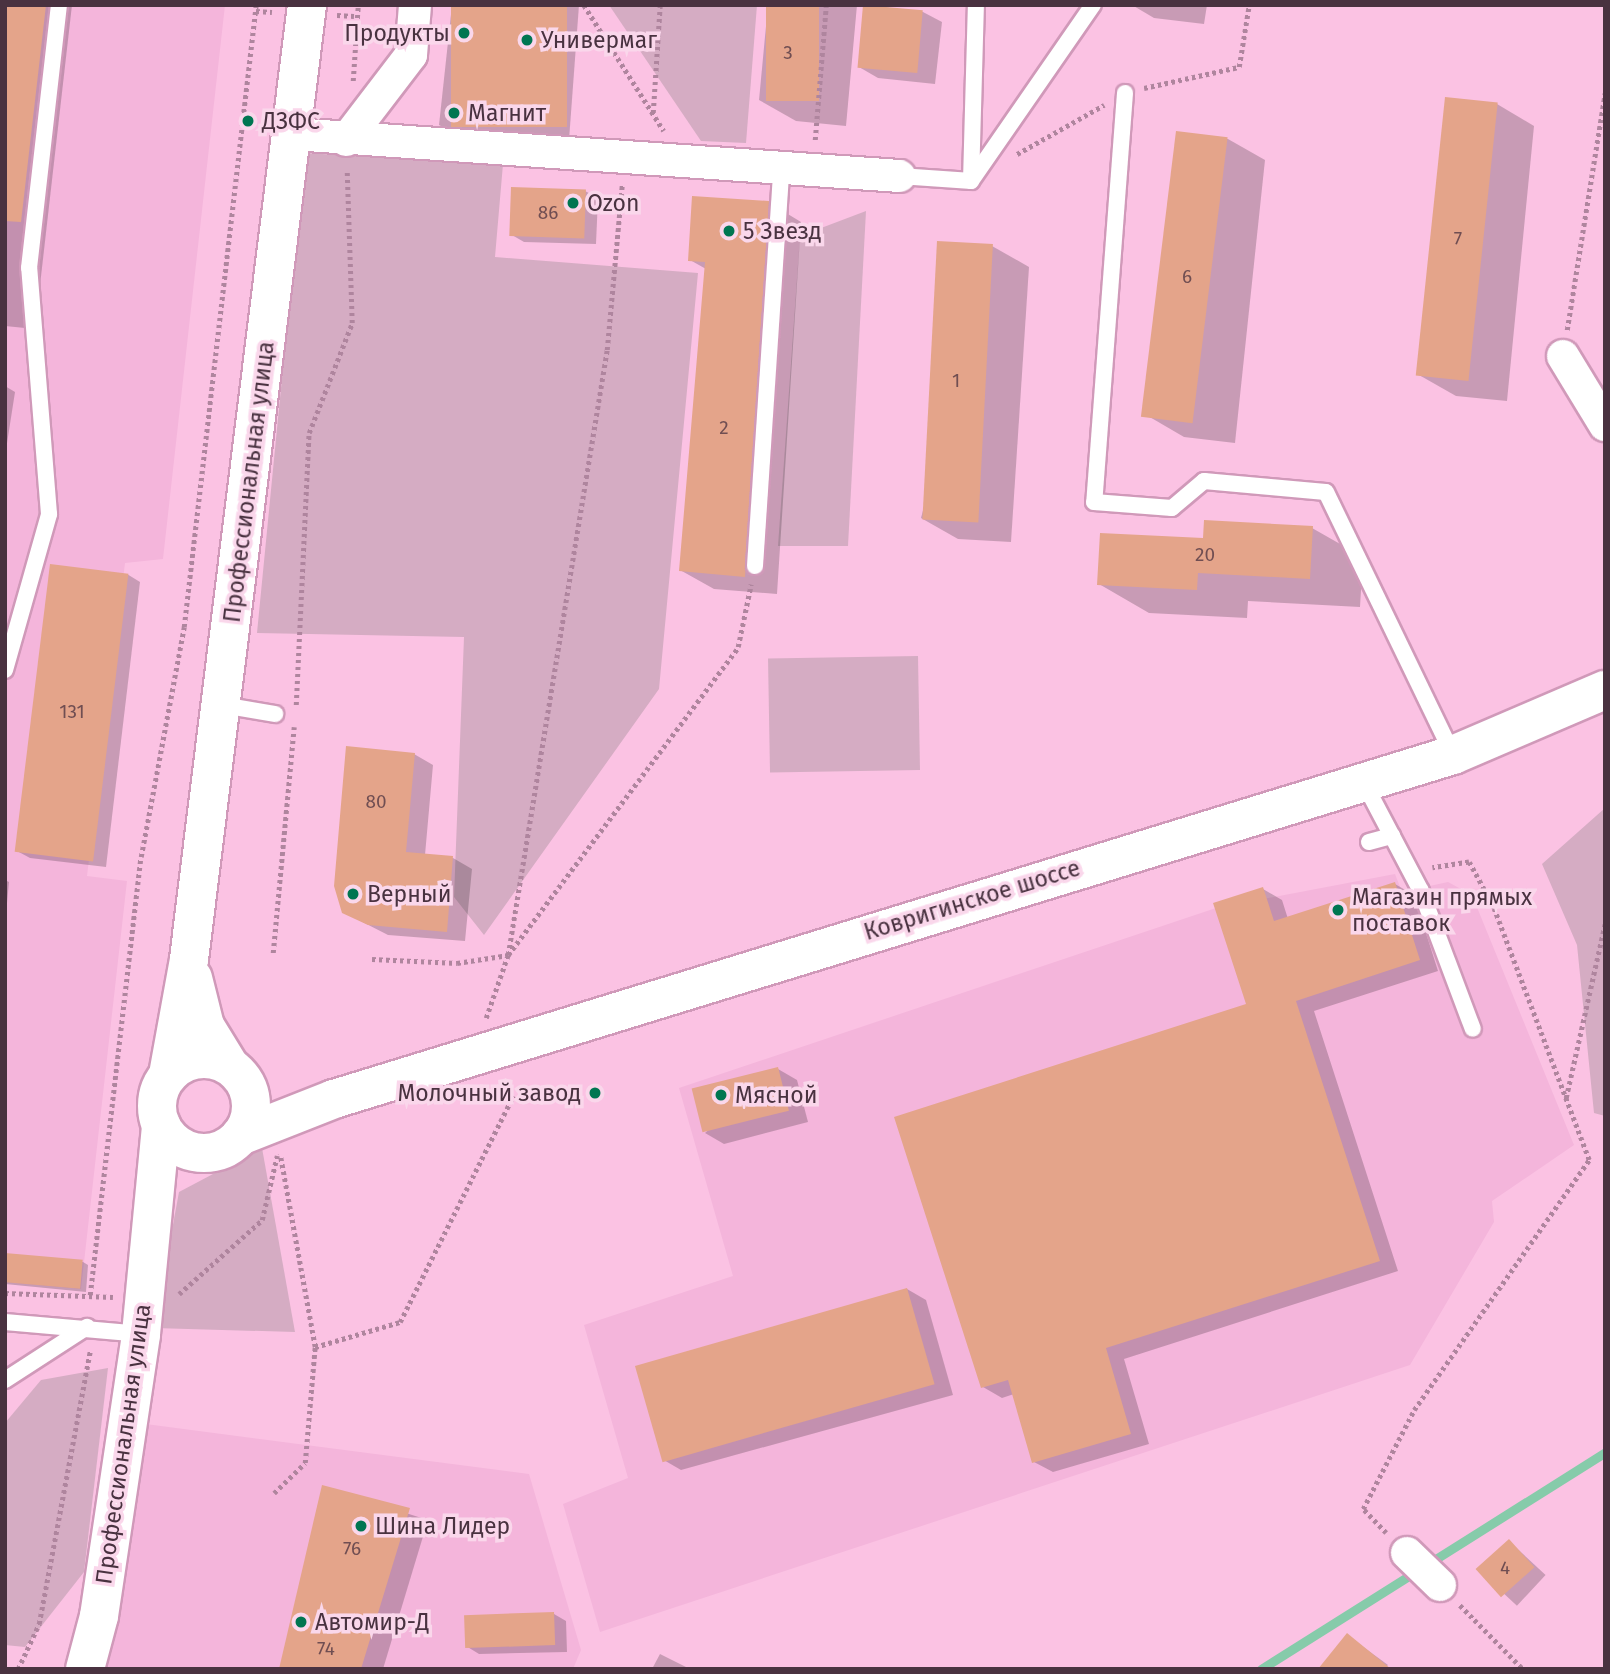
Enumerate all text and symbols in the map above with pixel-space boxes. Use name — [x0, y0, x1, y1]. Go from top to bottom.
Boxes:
place label: Продукты — [344, 19, 450, 47]
marker: Продукты — [456, 25, 472, 41]
place label: Универмаг — [541, 26, 657, 54]
marker: Универмаг — [519, 32, 535, 48]
house number: 3 — [783, 42, 793, 64]
place label: Магнит — [468, 99, 546, 127]
marker: Магнит — [446, 105, 462, 121]
place label: ДЗФС — [262, 107, 320, 135]
marker: ДЗФС — [240, 113, 256, 129]
place label: Ozon — [587, 189, 639, 217]
marker: Ozon — [565, 195, 581, 211]
house number: 86 — [538, 202, 558, 224]
place label: 5 Звезд — [743, 217, 822, 245]
marker: 5 Звезд — [721, 223, 737, 239]
house number: 7 — [1454, 228, 1462, 250]
house number: 6 — [1182, 266, 1192, 288]
street label: Профессиональная улица — [218, 340, 280, 624]
house number: 1 — [952, 370, 960, 392]
house number: 2 — [719, 417, 729, 439]
house number: 20 — [1195, 544, 1215, 566]
house number: 131 — [59, 701, 85, 723]
house number: 80 — [365, 791, 387, 813]
street label: Ковригинское шоссе — [861, 854, 1083, 946]
place label: Верный — [367, 880, 452, 908]
place label: Магазин прямых поставок — [1352, 883, 1532, 937]
marker: Верный — [345, 886, 361, 902]
marker: Магазин прямых поставок — [1330, 902, 1346, 918]
place label: Молочный завод — [397, 1079, 581, 1107]
place label: Мясной — [735, 1081, 817, 1109]
marker: Молочный завод — [587, 1085, 603, 1101]
marker: Мясной — [713, 1087, 729, 1103]
street label: Профессиональная улица — [90, 1302, 156, 1586]
place label: Шина Лидер — [375, 1512, 510, 1540]
marker: Шина Лидер — [353, 1518, 369, 1534]
house number: 76 — [343, 1538, 361, 1560]
house number: 4 — [1500, 1557, 1510, 1579]
place label: Автомир-Д — [315, 1608, 429, 1636]
marker: Автомир-Д — [293, 1614, 309, 1630]
house number: 74 — [317, 1638, 335, 1660]

